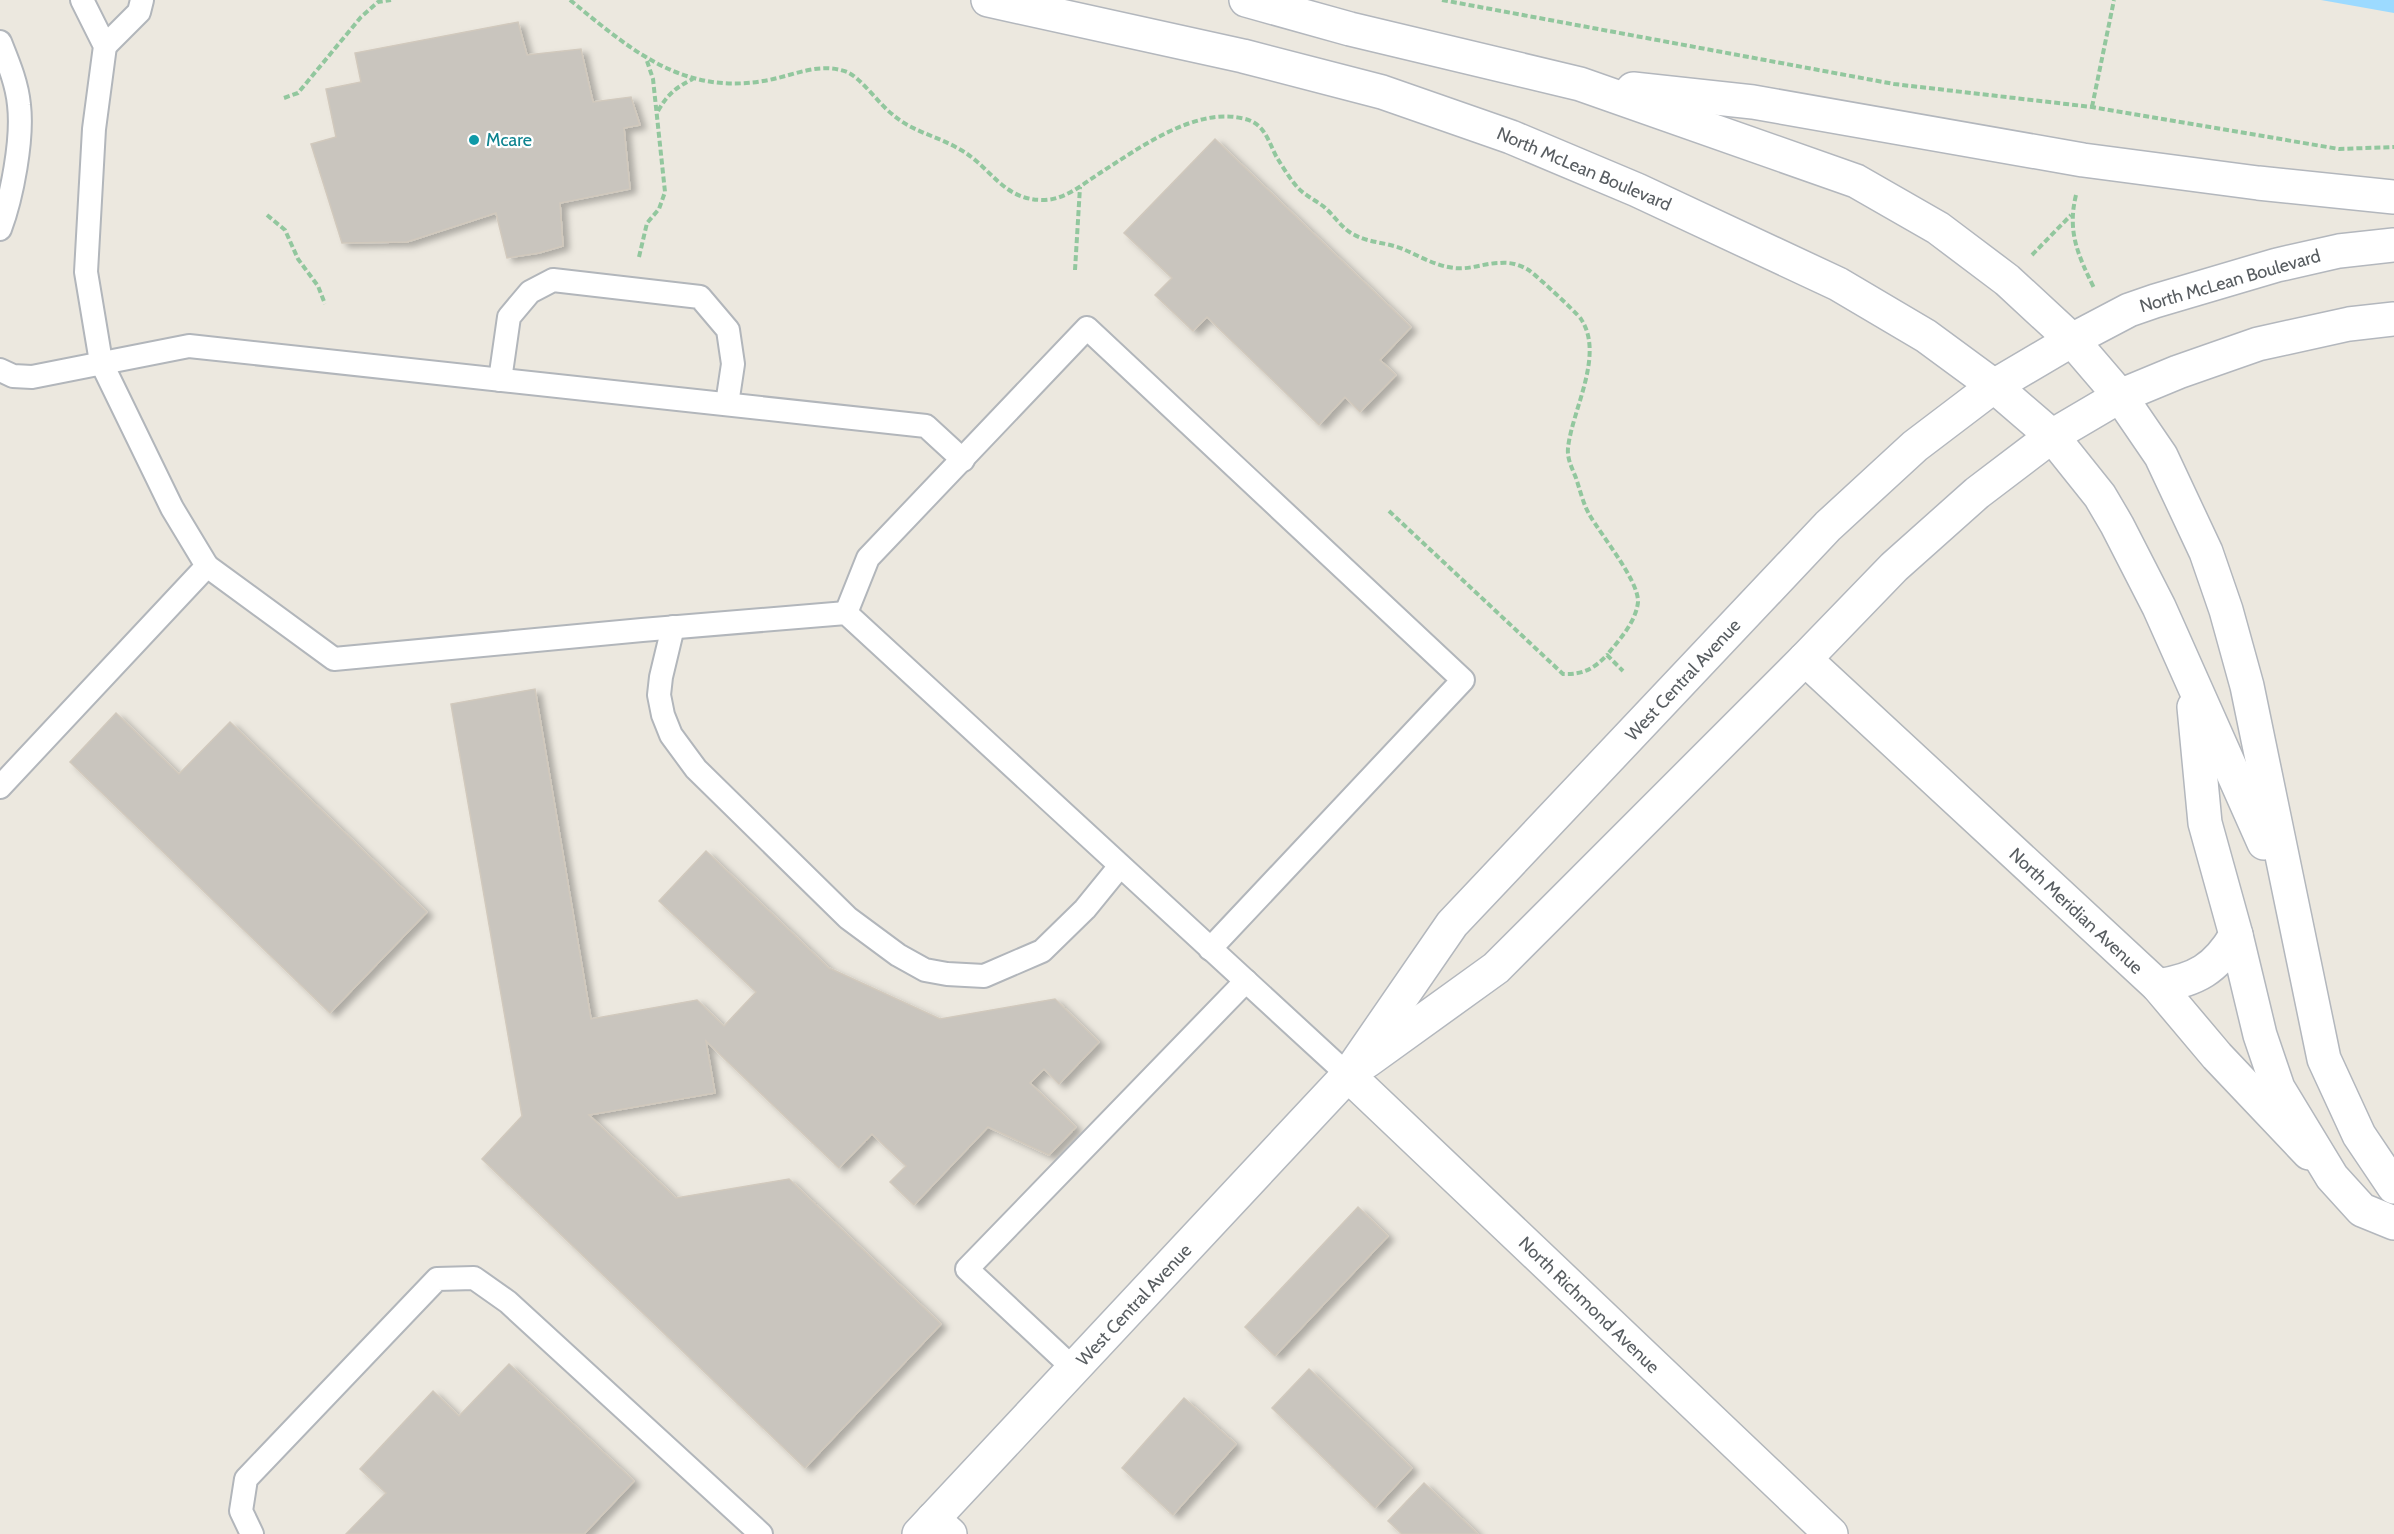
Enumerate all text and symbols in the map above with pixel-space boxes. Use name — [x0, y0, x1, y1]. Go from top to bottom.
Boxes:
street label: North McLean Boulevard — [1493, 122, 1675, 216]
place label: Mcare — [486, 129, 532, 151]
marker: Mcare — [467, 133, 481, 147]
street label: North McLean Boulevard — [2137, 245, 2323, 317]
street label: West Central Avenue — [1621, 614, 1745, 746]
street label: North Meridian Avenue — [2005, 843, 2147, 979]
street label: North Richmond Avenue — [1514, 1232, 1664, 1378]
street label: West Central Avenue — [1072, 1239, 1196, 1371]

